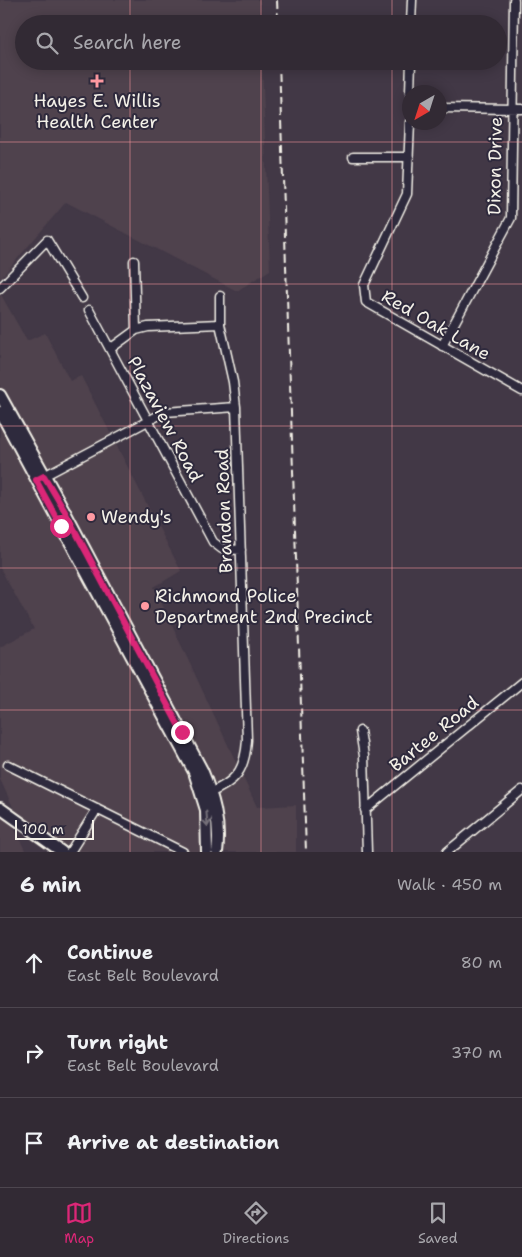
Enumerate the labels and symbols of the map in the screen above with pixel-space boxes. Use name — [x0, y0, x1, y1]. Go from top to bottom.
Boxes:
marker: Hayes E. Willis Health Center — [90, 74, 104, 88]
north arrow — [402, 85, 447, 130]
place label: Hayes E. Willis Health Center — [33, 89, 161, 134]
street label: Dixon Drive — [482, 117, 508, 215]
street label: Red Oak Lane — [377, 284, 495, 366]
street label: Plazaview Road — [122, 352, 208, 486]
street label: Brandon Road — [210, 448, 238, 574]
place label: Wendy's — [101, 505, 172, 529]
marker: Wendy's — [85, 511, 97, 523]
route start — [50, 515, 73, 538]
place label: Richmond Police Department 2nd Precinct — [155, 584, 373, 629]
marker: Richmond Police Department 2nd Precinct — [139, 600, 151, 612]
street label: Bartee Road — [384, 691, 484, 777]
route end — [171, 721, 194, 744]
one-way arrow — [202, 811, 212, 827]
scale bar — [15, 817, 94, 840]

